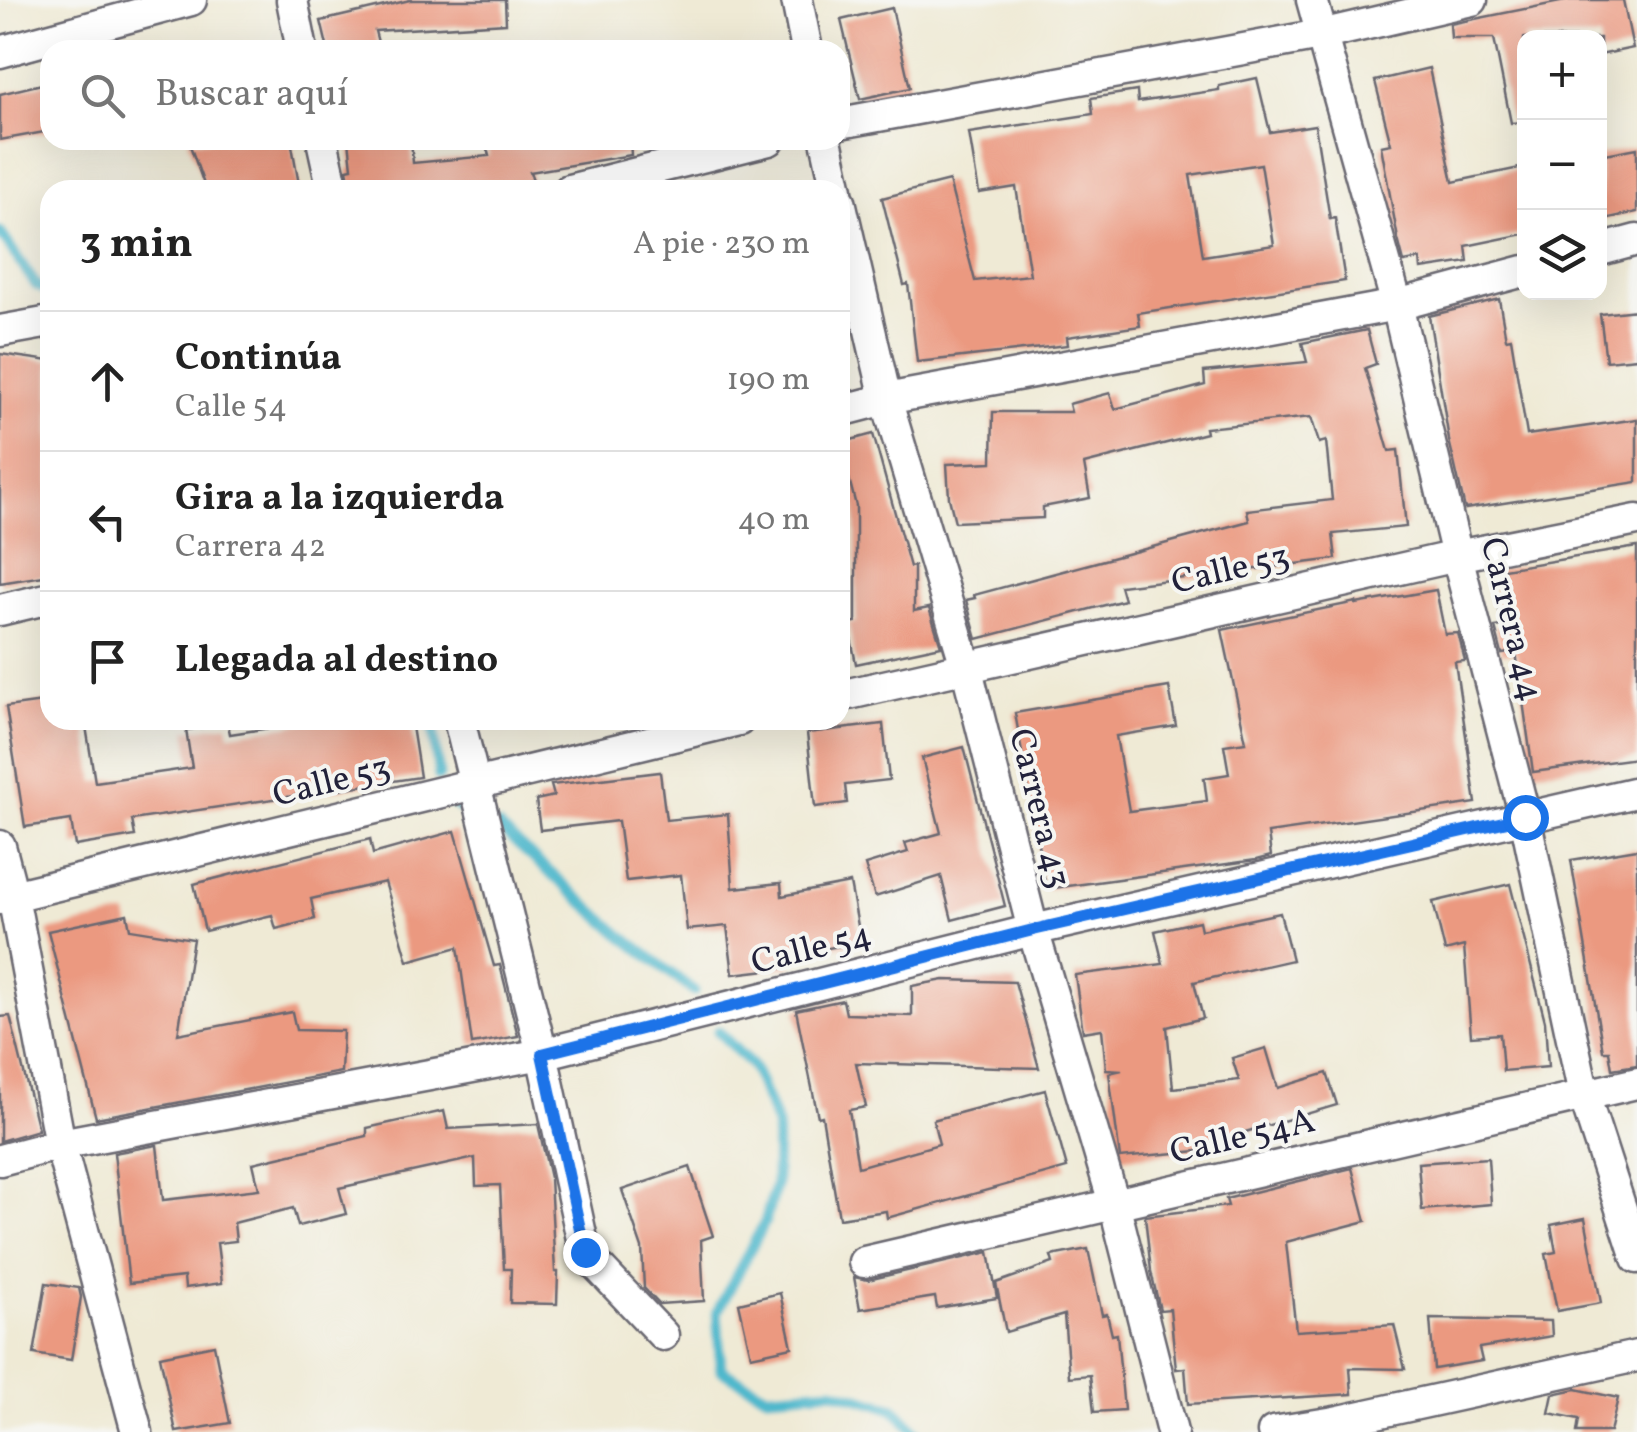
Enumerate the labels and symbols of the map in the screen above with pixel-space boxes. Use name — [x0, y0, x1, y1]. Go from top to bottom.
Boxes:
street label: Carrera 44 — [1467, 533, 1554, 707]
street label: Calle 53 — [1167, 534, 1294, 608]
street label: Carrera 43 — [995, 724, 1081, 893]
street label: Calle 53 — [268, 745, 396, 821]
route start — [1503, 795, 1549, 841]
street label: Calle 54 — [746, 912, 877, 988]
street label: Calle 54A — [1166, 1098, 1320, 1178]
route end — [563, 1230, 609, 1276]

